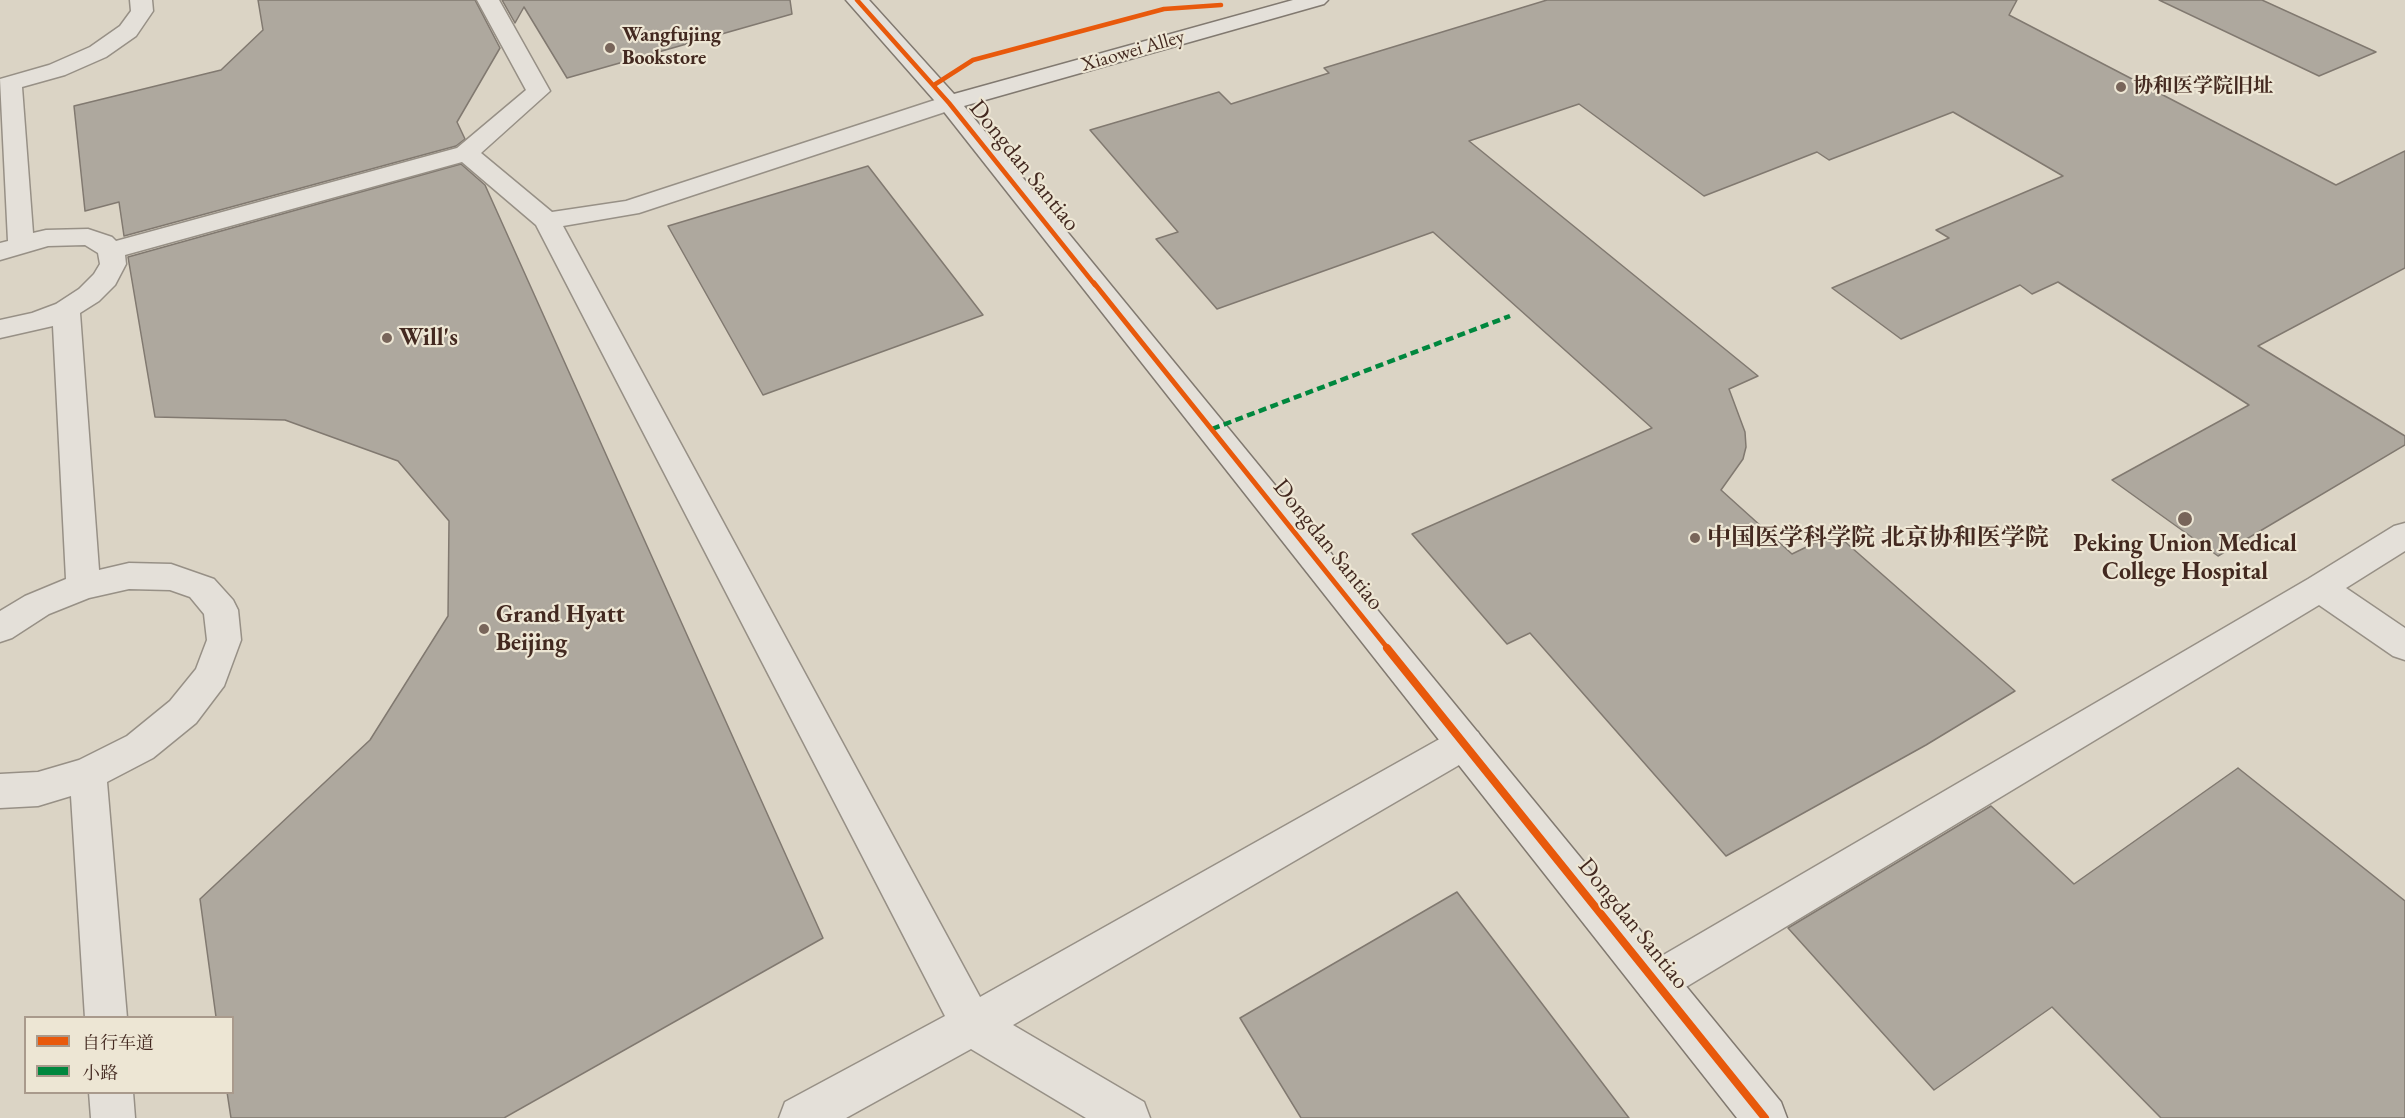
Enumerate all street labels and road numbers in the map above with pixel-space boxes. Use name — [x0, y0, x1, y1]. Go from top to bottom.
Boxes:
street label: Xiaowei Alley — [1078, 25, 1188, 77]
street label: Dongdan Santiao — [962, 95, 1086, 237]
street label: Dongdan Santiao — [1266, 474, 1390, 616]
street label: Dongdan Santiao — [1571, 853, 1695, 995]

